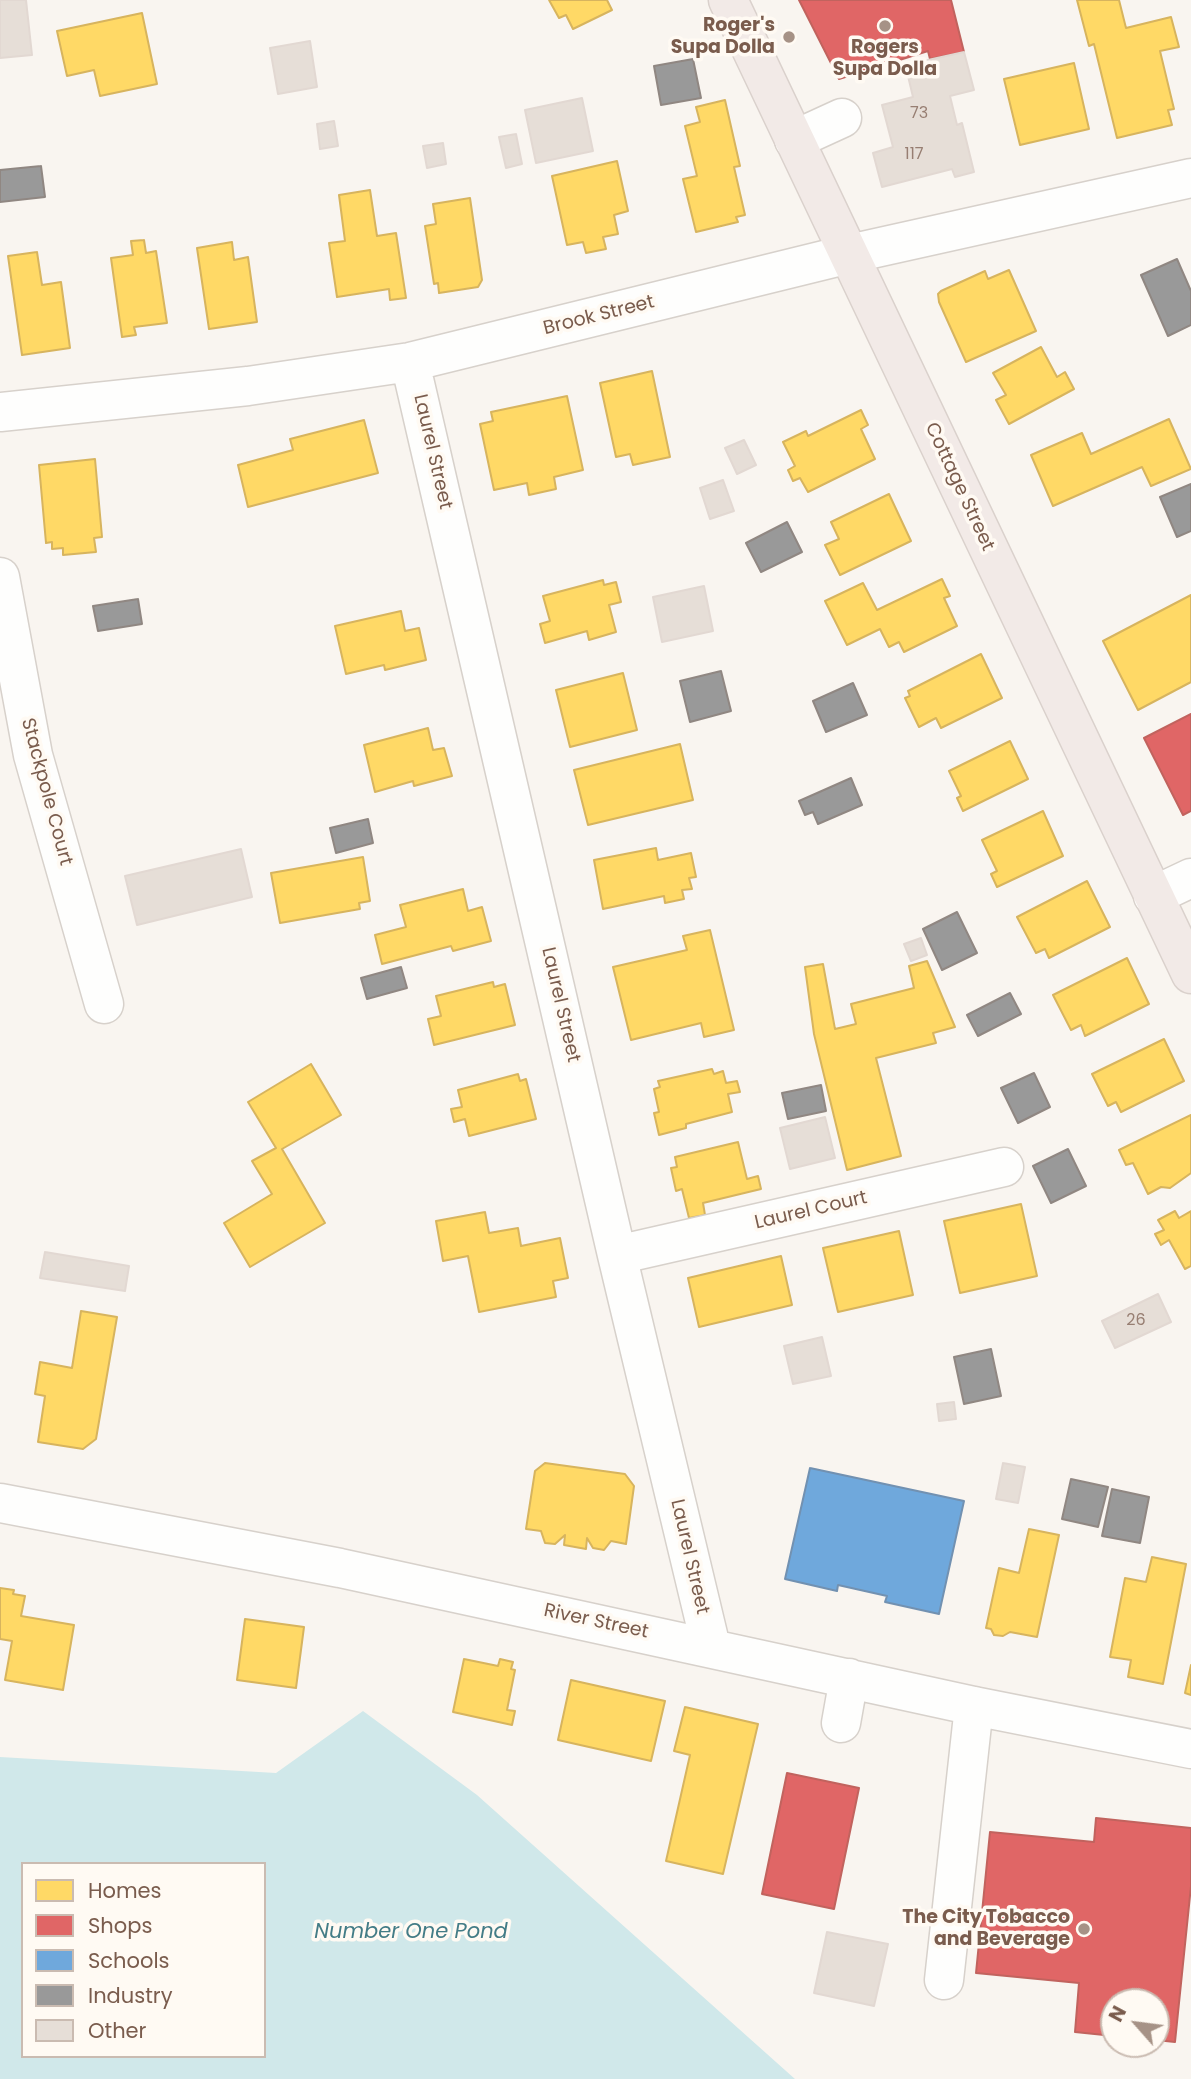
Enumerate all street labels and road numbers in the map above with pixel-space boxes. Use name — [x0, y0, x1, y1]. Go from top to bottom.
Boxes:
street label: Brook Street — [541, 291, 657, 341]
street label: Laurel Street — [408, 392, 456, 512]
street label: Cottage Street — [919, 419, 999, 555]
street label: Stackpole Court — [15, 716, 77, 868]
street label: Laurel Street — [536, 945, 584, 1065]
street label: Laurel Court — [752, 1187, 870, 1235]
street label: Laurel Street — [665, 1497, 713, 1617]
street label: River Street — [542, 1600, 650, 1644]

